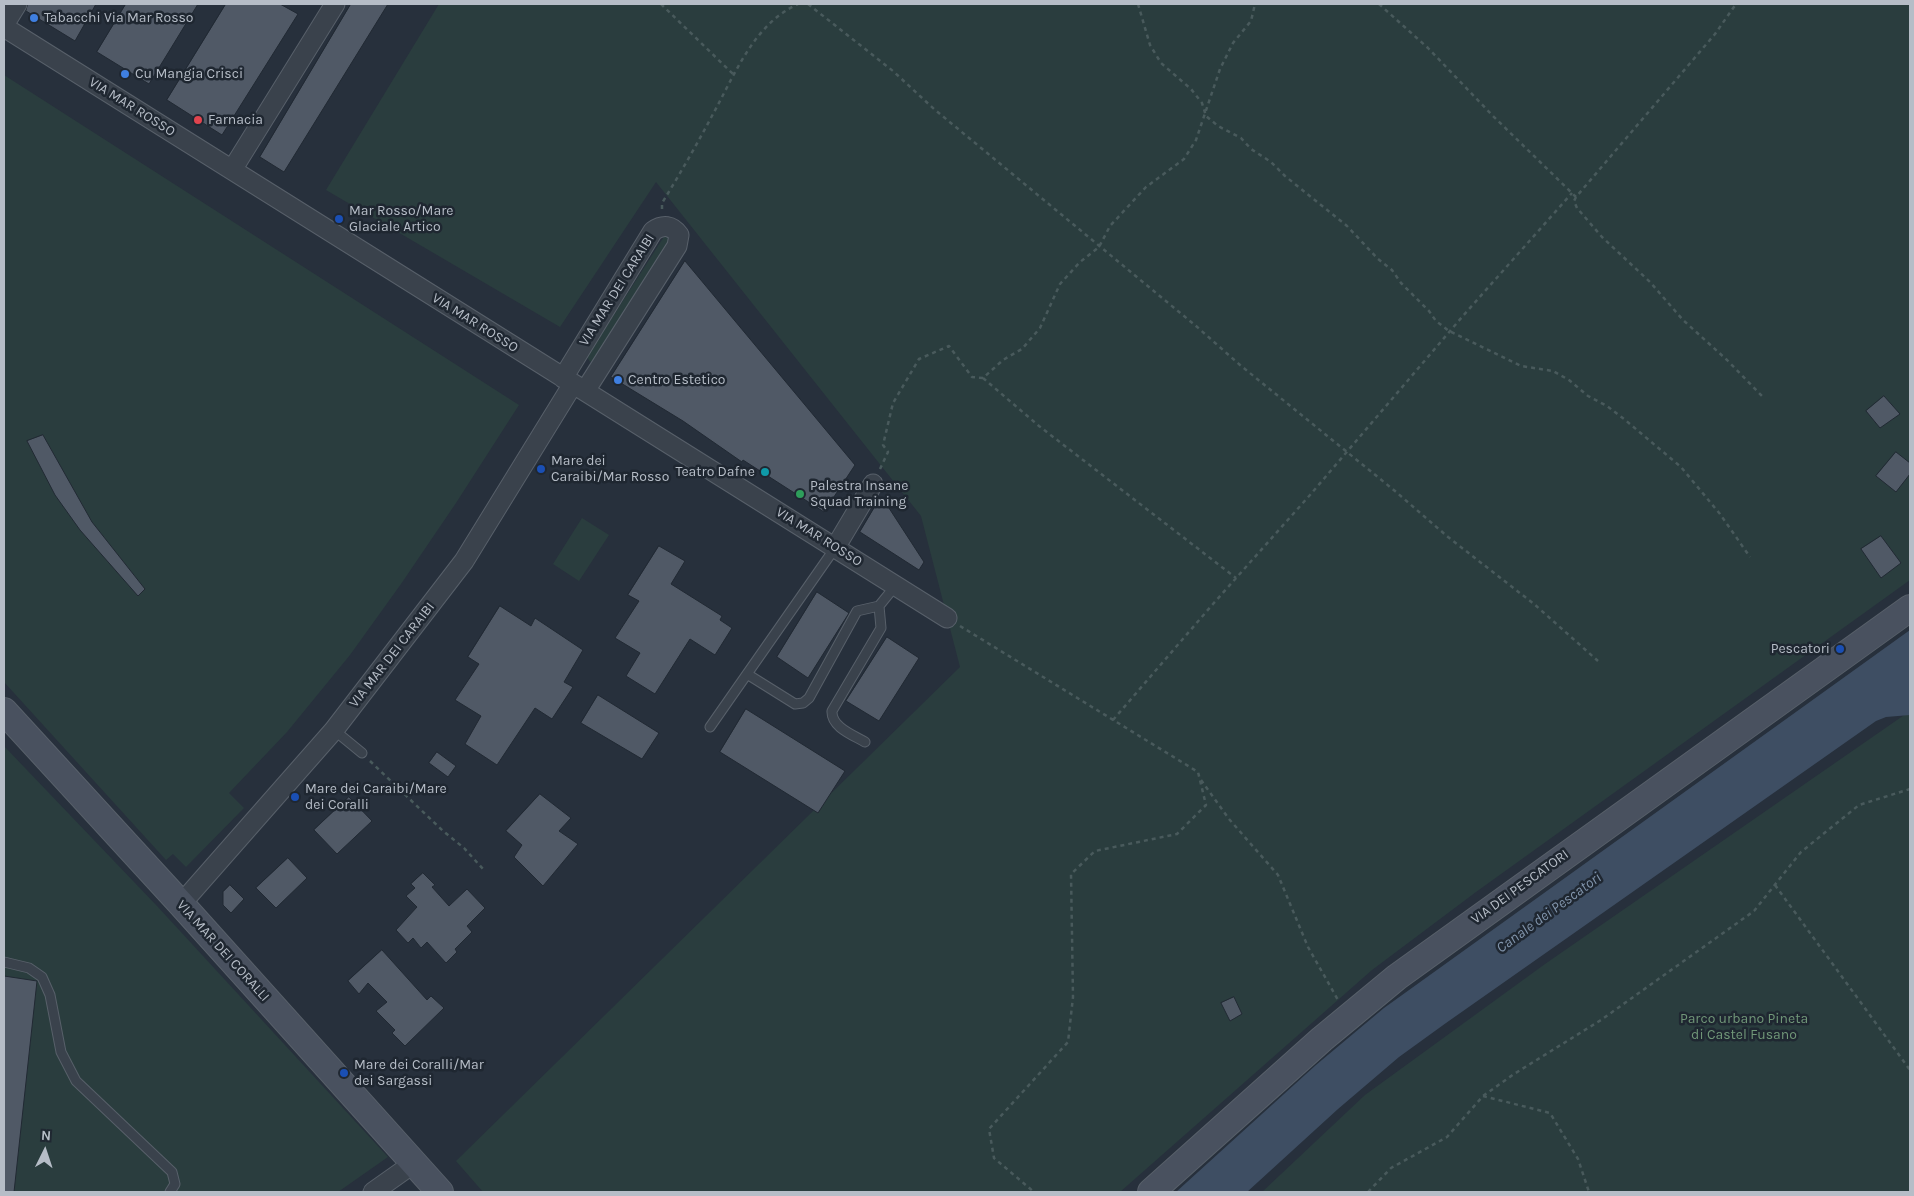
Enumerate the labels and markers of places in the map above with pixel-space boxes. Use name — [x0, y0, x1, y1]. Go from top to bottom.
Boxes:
place label: Tabacchi Via Mar Rosso — [44, 10, 194, 26]
marker: Tabacchi Via Mar Rosso — [28, 12, 40, 24]
place label: Cu Mangia Crisci — [135, 66, 243, 82]
marker: Cu Mangia Crisci — [119, 68, 131, 80]
place label: Farnacia — [208, 112, 263, 128]
marker: Farnacia — [192, 114, 204, 126]
place label: Mar Rosso/Mare Glaciale Artico — [349, 203, 453, 236]
marker: Mar Rosso/Mare Glaciale Artico — [333, 213, 345, 225]
place label: Centro Estetico — [628, 372, 726, 388]
marker: Centro Estetico — [612, 374, 624, 386]
place label: Mare dei Caraibi/Mar Rosso — [551, 453, 669, 486]
marker: Mare dei Caraibi/Mar Rosso — [535, 463, 547, 475]
place label: Teatro Dafne — [675, 464, 755, 480]
marker: Teatro Dafne — [759, 466, 771, 478]
place label: Palestra Insane Squad Training — [810, 478, 908, 511]
marker: Palestra Insane Squad Training — [794, 488, 806, 500]
place label: Pescatori — [1771, 641, 1830, 657]
marker: Pescatori — [1834, 643, 1846, 655]
place label: Mare dei Caraibi/Mare dei Coralli — [305, 781, 447, 814]
marker: Mare dei Caraibi/Mare dei Coralli — [289, 791, 301, 803]
place label: Mare dei Coralli/Mar dei Sargassi — [354, 1057, 484, 1090]
marker: Mare dei Coralli/Mar dei Sargassi — [338, 1067, 350, 1079]

